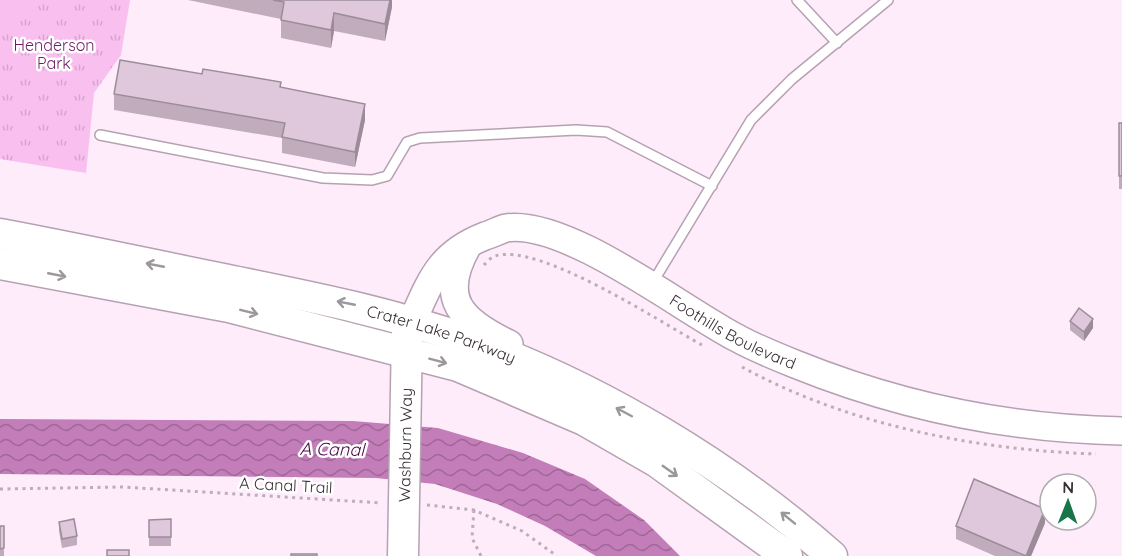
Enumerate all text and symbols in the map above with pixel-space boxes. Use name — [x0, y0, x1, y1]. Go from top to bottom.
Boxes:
park label: Henderson Park — [13, 35, 95, 73]
one-way arrow — [145, 259, 165, 270]
one-way arrow — [47, 270, 67, 281]
street label: Foothills Boulevard — [666, 290, 799, 373]
one-way arrow — [336, 297, 356, 308]
street label: Crater Lake Parkway — [365, 300, 519, 368]
one-way arrow — [239, 307, 258, 319]
one-way arrow — [428, 355, 447, 367]
street label: Washburn Way — [394, 388, 416, 502]
one-way arrow — [615, 406, 633, 418]
water label: A Canal — [299, 437, 366, 461]
one-way arrow — [661, 465, 677, 477]
north arrow — [1038, 472, 1098, 532]
street label: A Canal Trail — [239, 473, 333, 497]
text: N — [1062, 477, 1074, 497]
one-way arrow — [780, 511, 796, 524]

